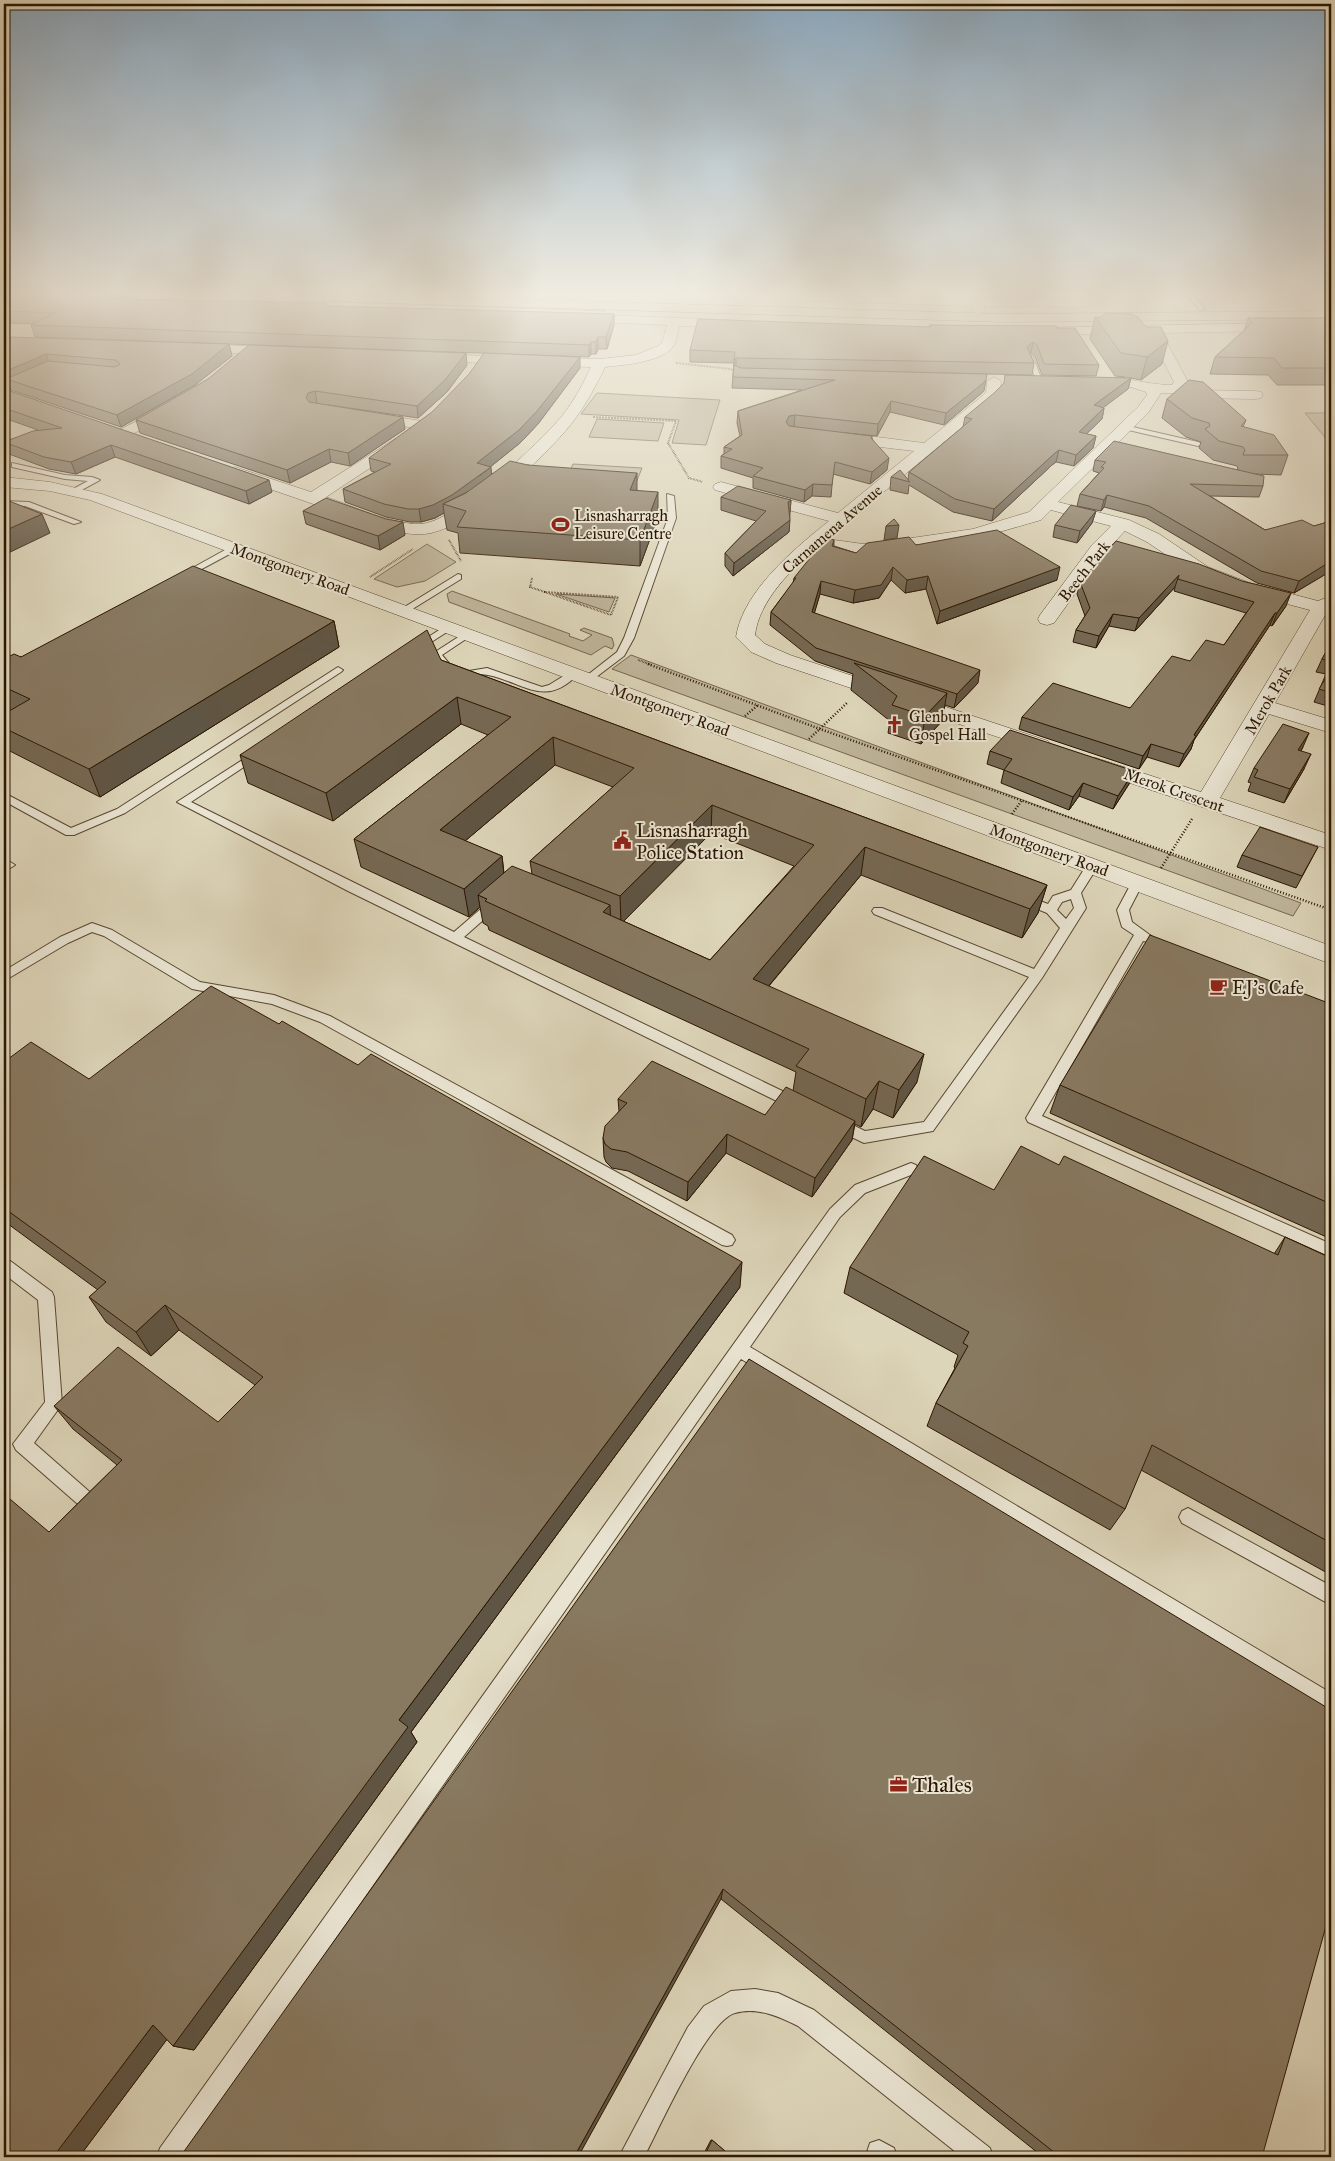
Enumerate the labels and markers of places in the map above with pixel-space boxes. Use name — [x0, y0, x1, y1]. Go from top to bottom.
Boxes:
place label: Lisnasharragh Leisure Centre — [574, 506, 672, 543]
sports icon: Lisnasharragh Leisure Centre — [550, 514, 570, 534]
place label: Glenburn Gospel Hall — [909, 707, 987, 744]
church icon: Glenburn Gospel Hall — [885, 715, 905, 735]
place label: Lisnasharragh Police Station — [636, 819, 748, 864]
public building icon: Lisnasharragh Police Station — [612, 831, 632, 851]
place label: EJ’s Cafe — [1232, 976, 1304, 1000]
cafe icon: EJ’s Cafe — [1208, 977, 1228, 997]
place label: Thales — [912, 1771, 972, 1798]
office icon: Thales — [888, 1774, 908, 1794]

